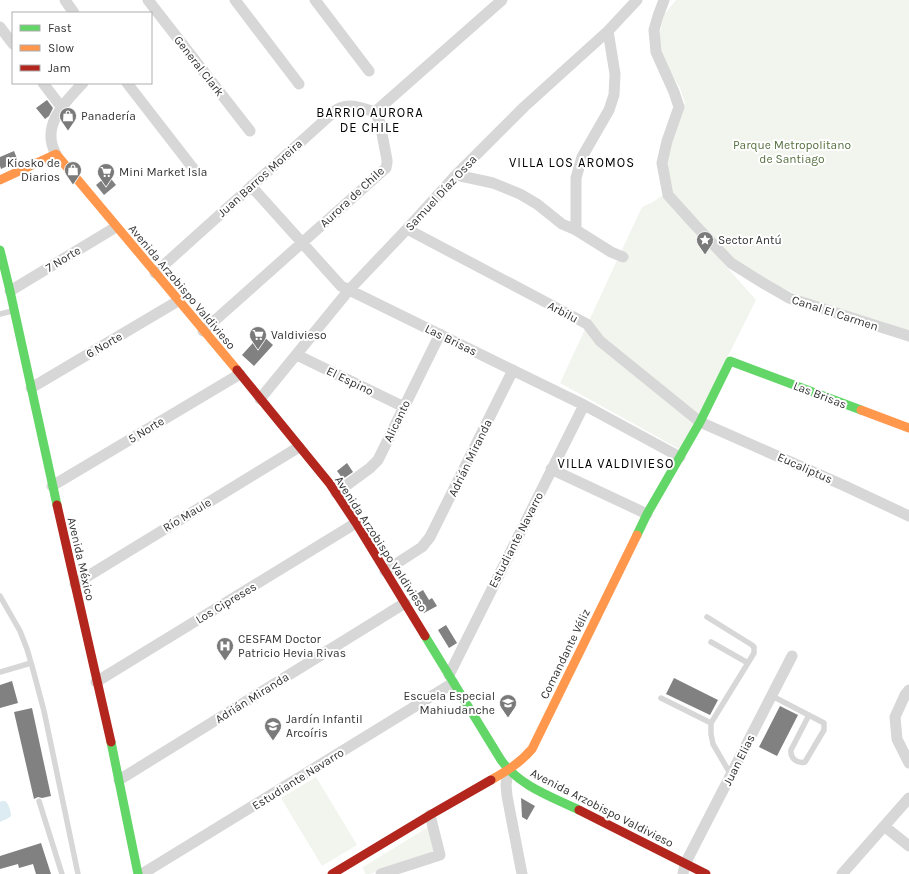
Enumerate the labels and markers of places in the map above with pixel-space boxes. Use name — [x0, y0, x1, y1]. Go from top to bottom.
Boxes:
shop icon: Panadería — [58, 106, 78, 131]
place label: Panadería — [81, 109, 136, 123]
place label: Kiosko de Diarios — [7, 156, 60, 184]
shop icon: Kiosko de Diarios — [63, 160, 83, 185]
supermarket icon: Mini Market Isla — [96, 162, 116, 187]
place label: Mini Market Isla — [119, 165, 207, 179]
place icon: Sector Antú — [695, 230, 715, 255]
place label: Sector Antú — [718, 233, 782, 247]
supermarket icon: Valdivieso — [248, 325, 268, 350]
place label: Valdivieso — [271, 328, 327, 342]
place label: CESFAM Doctor Patricio Hevia Rivas — [238, 632, 346, 660]
hospital icon: CESFAM Doctor Patricio Hevia Rivas — [215, 636, 235, 661]
place label: Escuela Especial Mahiudanche — [404, 689, 495, 717]
school or university icon: Escuela Especial Mahiudanche — [498, 693, 518, 718]
place label: Jardín Infantil Arcoíris — [286, 712, 363, 740]
school or university icon: Jardín Infantil Arcoíris — [263, 716, 283, 741]

